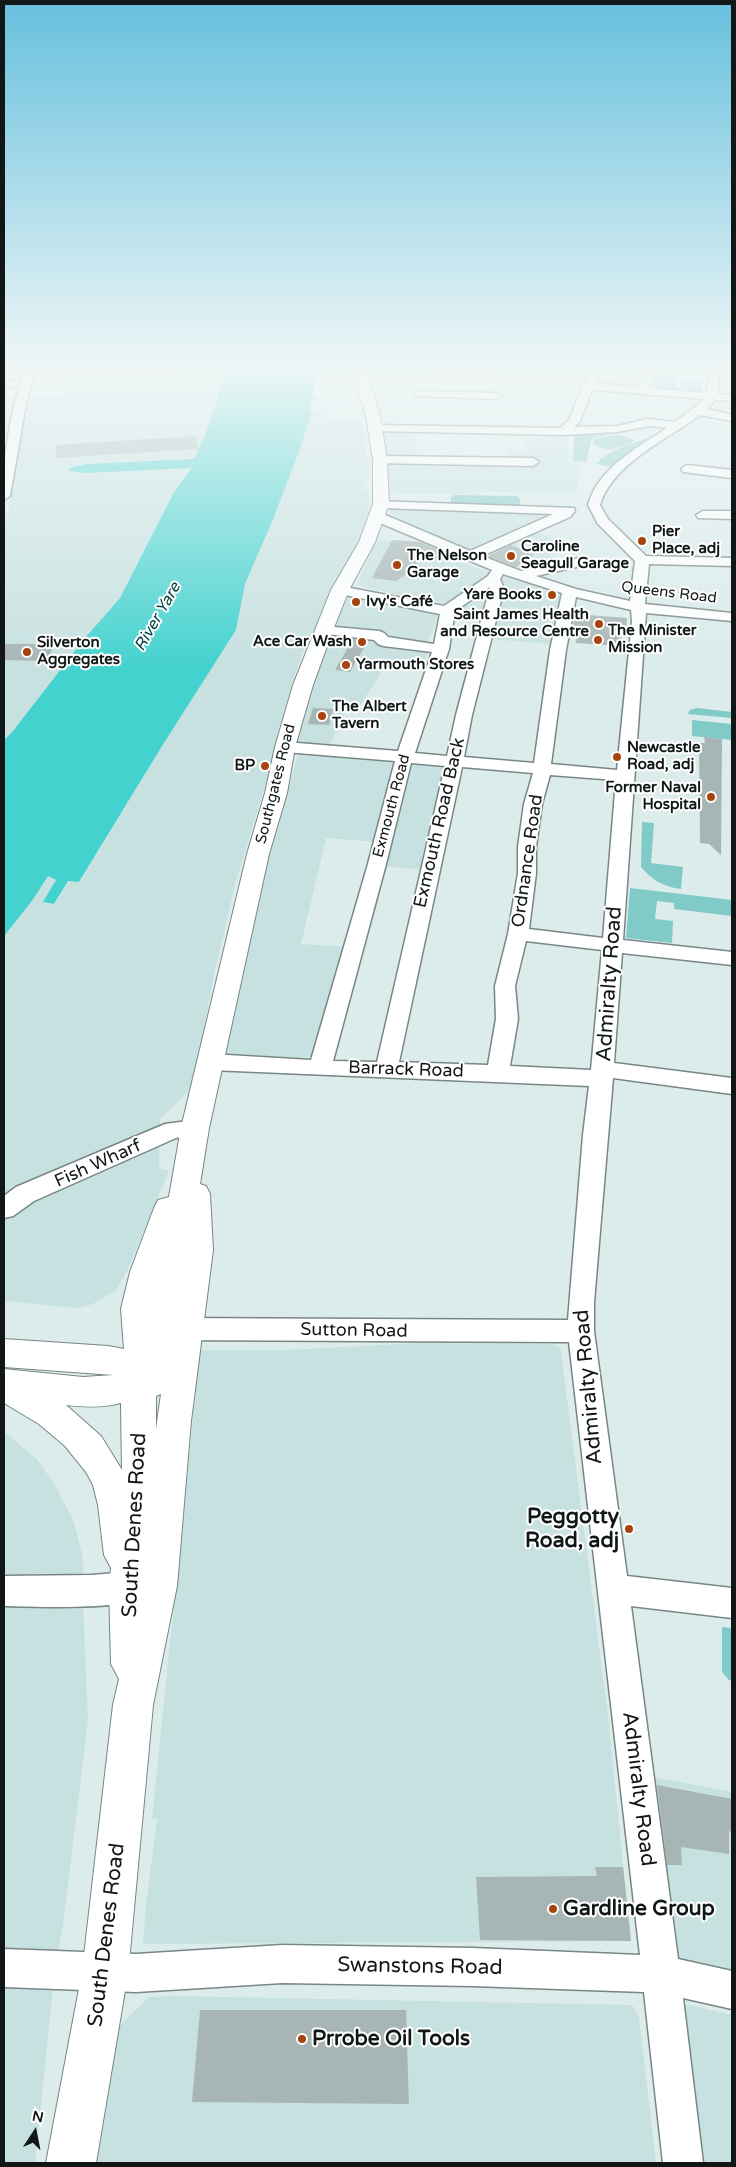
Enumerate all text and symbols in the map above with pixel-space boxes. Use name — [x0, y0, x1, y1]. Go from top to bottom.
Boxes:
place label: Pier Place, adj — [652, 523, 720, 558]
marker: Pier Place, adj — [636, 535, 648, 547]
place label: Caroline Seagull Garage — [521, 538, 629, 573]
place label: The Nelson Garage — [407, 547, 487, 582]
marker: Caroline Seagull Garage — [505, 550, 517, 562]
marker: The Nelson Garage — [391, 559, 403, 571]
street label: Queens Road — [620, 578, 718, 608]
water label: River Yare — [131, 579, 185, 655]
place label: Yare Books — [463, 586, 542, 604]
marker: Yare Books — [546, 589, 558, 601]
place label: Ivy's Café — [366, 593, 433, 611]
marker: Ivy's Café — [350, 596, 362, 608]
place label: Saint James Health and Resource Centre — [440, 606, 589, 641]
marker: Saint James Health and Resource Centre — [593, 618, 605, 630]
place label: The Minister Mission — [608, 622, 697, 657]
place label: Ace Car Wash — [253, 633, 352, 651]
place label: Silverton Aggregates — [37, 634, 120, 669]
marker: The Minister Mission — [592, 634, 604, 646]
marker: Ace Car Wash — [356, 636, 368, 648]
marker: Silverton Aggregates — [21, 646, 33, 658]
place label: Yarmouth Stores — [356, 656, 474, 674]
marker: Yarmouth Stores — [340, 659, 352, 671]
place label: The Albert Tavern — [332, 698, 407, 733]
marker: The Albert Tavern — [316, 710, 328, 722]
street label: Southgates Road — [252, 722, 300, 846]
street label: Exmouth Road Back — [410, 736, 470, 910]
place label: Newcastle Road, adj — [627, 739, 701, 774]
marker: Newcastle Road, adj — [611, 751, 623, 763]
street label: Exmouth Road — [370, 752, 414, 860]
place label: BP — [235, 757, 255, 775]
marker: BP — [259, 760, 271, 772]
place label: Former Naval Hospital — [605, 779, 701, 814]
marker: Former Naval Hospital — [705, 791, 717, 803]
street label: Ordnance Road — [508, 793, 548, 929]
street label: Admiralty Road — [592, 905, 628, 1063]
street label: Barrack Road — [348, 1057, 464, 1083]
street label: Fish Wharf — [51, 1135, 145, 1193]
street label: Admiralty Road — [570, 1308, 608, 1466]
street label: Sutton Road — [300, 1319, 408, 1343]
street label: South Denes Road — [118, 1432, 152, 1618]
place label: Peggotty Road, adj — [525, 1504, 619, 1554]
marker: Peggotty Road, adj — [623, 1523, 635, 1535]
street label: Admiralty Road — [616, 1710, 660, 1868]
street label: South Denes Road — [83, 1842, 131, 2028]
place label: Gardline Group — [563, 1896, 715, 1922]
marker: Gardline Group — [547, 1903, 559, 1915]
street label: Swanstons Road — [337, 1953, 503, 1981]
place label: Prrobe Oil Tools — [312, 2026, 470, 2052]
marker: Prrobe Oil Tools — [296, 2033, 308, 2045]
north arrow — [10, 2107, 60, 2157]
text: N — [31, 2107, 45, 2126]

